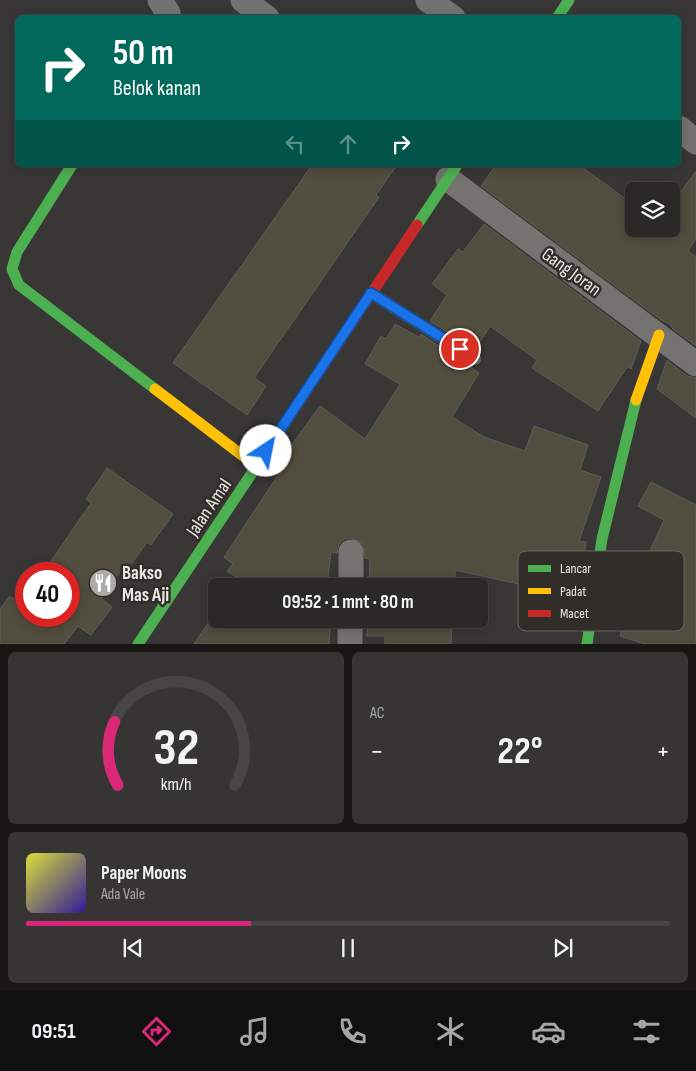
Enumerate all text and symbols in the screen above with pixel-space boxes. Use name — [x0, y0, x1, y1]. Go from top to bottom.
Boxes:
text: 50 m — [113, 32, 174, 75]
icon: right — [30, 35, 95, 100]
text: Belok kanan — [113, 75, 201, 102]
icon: left — [281, 130, 309, 158]
icon: ahead — [334, 130, 362, 158]
icon: right — [387, 130, 415, 158]
map controls — [625, 182, 680, 237]
button: layers — [625, 182, 680, 237]
street label: Gang Joran — [537, 243, 605, 301]
pin — [439, 328, 481, 370]
icon: arrive — [446, 335, 474, 363]
position arrow — [239, 424, 291, 476]
street label: Jalan Amal — [181, 475, 237, 542]
legend — [518, 551, 684, 631]
text: Lancar — [560, 560, 591, 577]
speed limit sign: 40 — [15, 562, 80, 627]
place label: Bakso Mas Aji — [122, 562, 169, 607]
restaurant icon: Bakso Mas Aji — [88, 568, 118, 598]
text: Padat — [560, 583, 587, 600]
text: 09:52 · 1 mnt · 80 m — [282, 591, 414, 614]
text: Macet — [560, 605, 589, 622]
text: AC — [370, 704, 384, 723]
text: 32 — [153, 717, 199, 780]
text: 22° — [497, 729, 543, 774]
text: − — [370, 735, 384, 768]
text: + — [656, 735, 670, 768]
text: km/h — [161, 774, 191, 795]
text: Paper Moons — [101, 862, 187, 885]
text: Ada Vale — [101, 885, 145, 904]
icon: previous — [119, 934, 147, 962]
icon: pause — [334, 934, 362, 962]
icon: next — [549, 934, 577, 962]
icon: directions — [139, 1014, 174, 1049]
icon: music — [237, 1014, 272, 1049]
icon: phone — [335, 1014, 370, 1049]
icon: climate — [433, 1014, 468, 1049]
icon: car — [531, 1014, 566, 1049]
icon: filters — [629, 1014, 664, 1049]
text: 09:51 — [32, 1018, 76, 1045]

